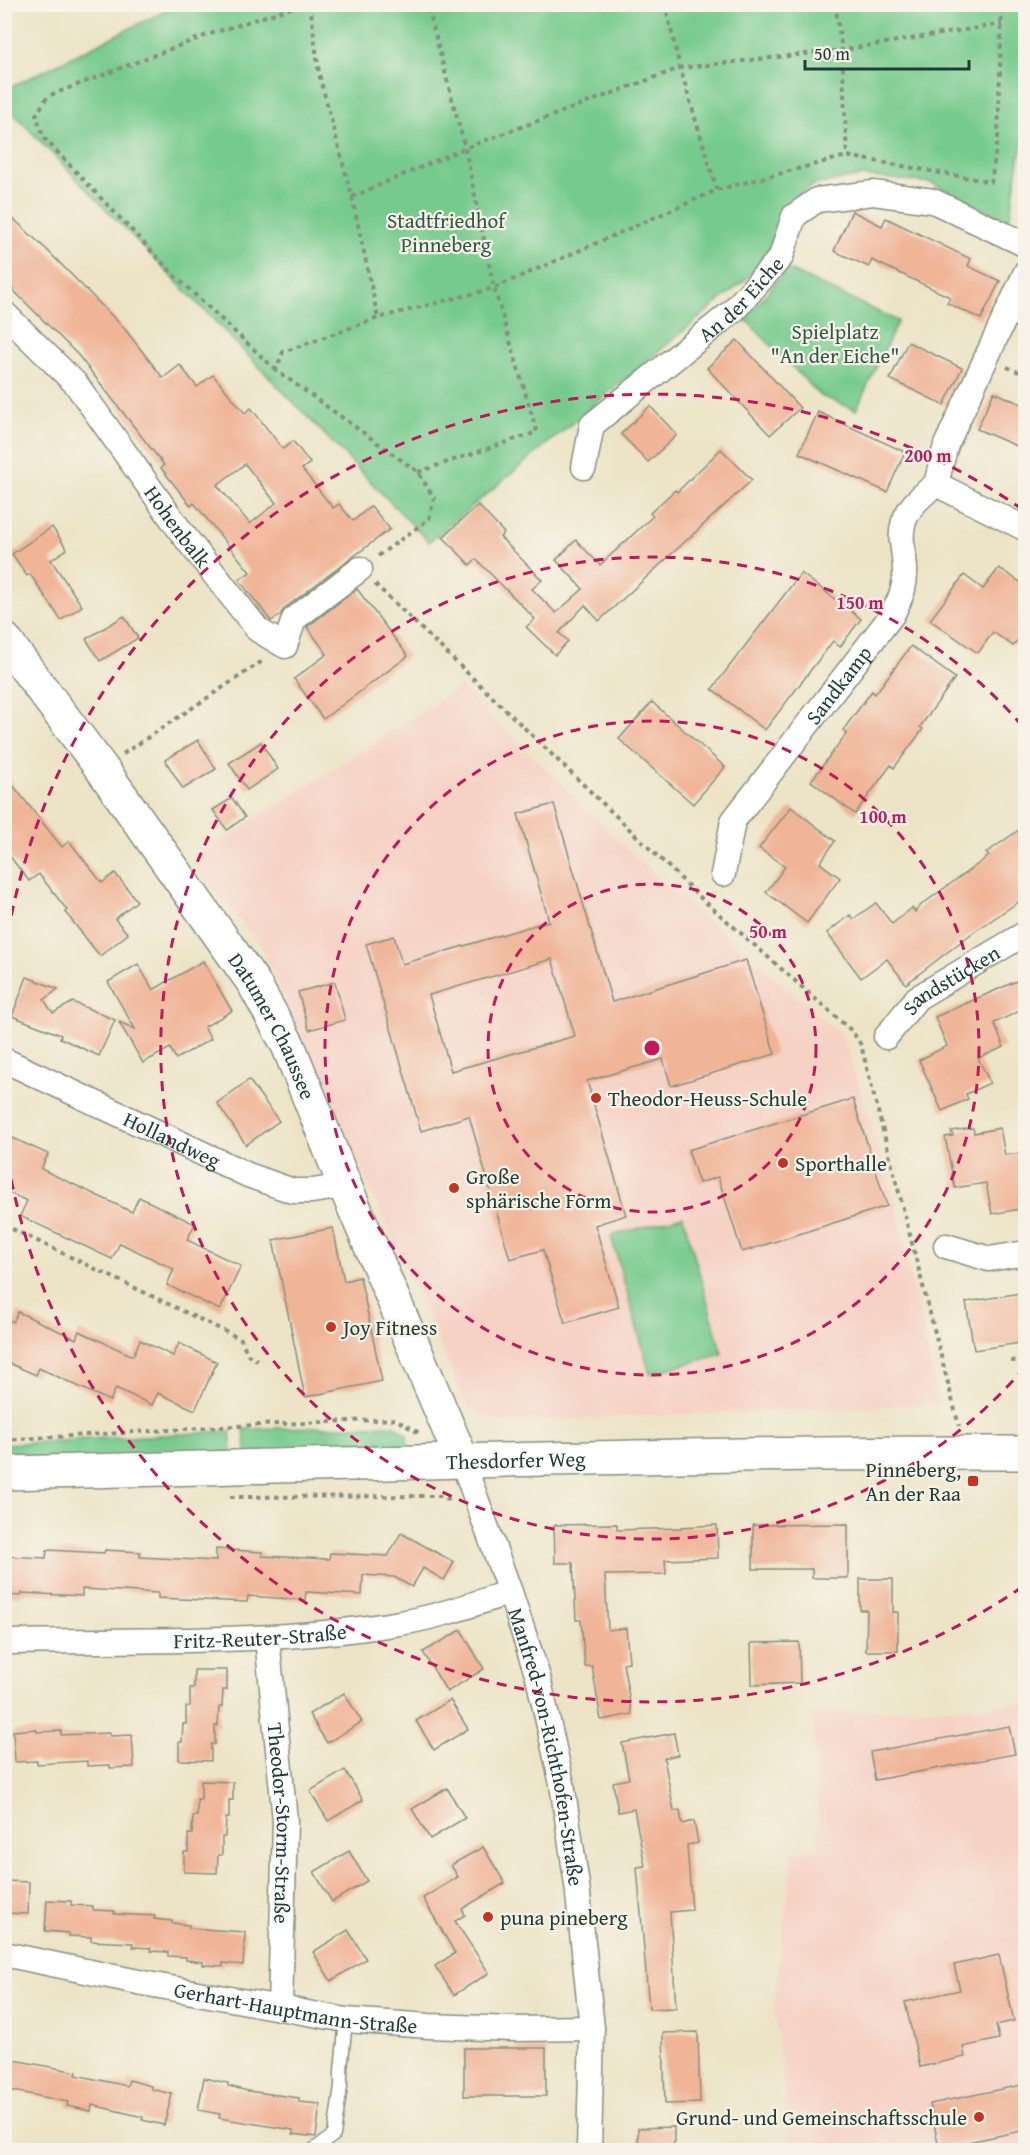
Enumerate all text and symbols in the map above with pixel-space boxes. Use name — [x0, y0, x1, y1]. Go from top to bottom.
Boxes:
scale bar — [805, 33, 968, 71]
text: 50 m — [814, 40, 850, 67]
park label: Stadtfriedhof Pinneberg — [387, 205, 507, 260]
street label: An der Eiche — [691, 249, 791, 349]
park label: Spielplatz "An der Eiche" — [770, 316, 900, 371]
text: 200 m — [904, 442, 952, 469]
street label: Hohenbalk — [137, 479, 219, 574]
text: 150 m — [836, 589, 884, 616]
street label: Sandkamp — [798, 639, 879, 731]
text: 100 m — [859, 803, 907, 830]
text: 50 m — [749, 918, 788, 945]
street label: Sandstücken — [894, 937, 1006, 1021]
street label: Datumer Chaussee — [221, 946, 324, 1104]
centre of rings — [642, 1038, 662, 1058]
place label: Theodor-Heuss-Schule — [608, 1083, 807, 1114]
marker: Theodor-Heuss-Schule — [589, 1091, 603, 1105]
street label: Hollandweg — [118, 1103, 226, 1176]
place label: Sporthalle — [795, 1148, 887, 1179]
marker: Sporthalle — [776, 1156, 790, 1170]
place label: Große sphärische Form — [466, 1161, 611, 1216]
marker: Große sphärische Form — [447, 1181, 461, 1195]
place label: Joy Fitness — [340, 1312, 437, 1343]
marker: Joy Fitness — [324, 1320, 338, 1334]
street label: Thesdorfer Weg — [446, 1442, 587, 1477]
place label: Pinneberg, An der Raa — [865, 1454, 961, 1509]
marker: Pinneberg, An der Raa — [966, 1474, 980, 1488]
street label: Manfred-von-Richthofen-Straße — [501, 1603, 592, 1888]
street label: Fritz-Reuter-Straße — [173, 1615, 348, 1656]
street label: Theodor-Storm-Straße — [260, 1721, 301, 1924]
place label: puna pineberg — [500, 1902, 628, 1933]
marker: puna pineberg — [481, 1910, 495, 1924]
street label: Gerhart-Hauptmann-Straße — [172, 1973, 419, 2041]
place label: Grund- und Gemeinschaftsschule — [676, 2102, 967, 2133]
marker: Grund- und Gemeinschaftsschule — [972, 2110, 986, 2124]

